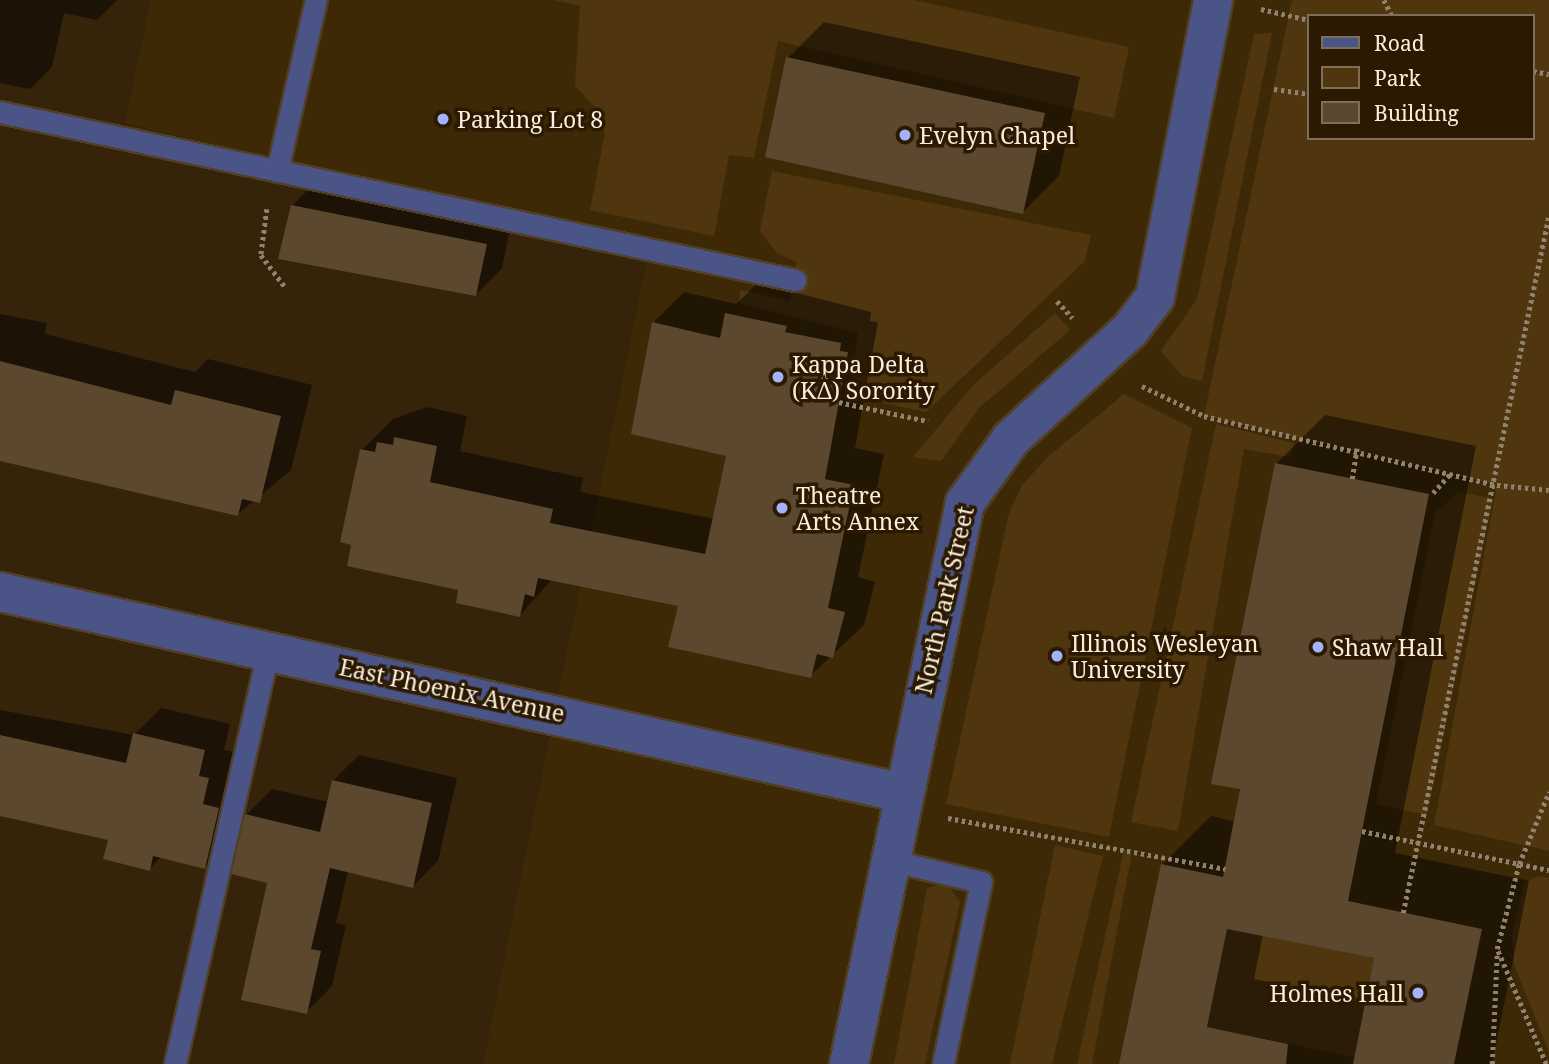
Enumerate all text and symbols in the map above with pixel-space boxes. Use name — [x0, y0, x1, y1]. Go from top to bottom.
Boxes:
legend — [1308, 14, 1535, 140]
text: Road — [1374, 29, 1425, 57]
text: Park — [1374, 64, 1421, 92]
text: Building — [1374, 99, 1459, 127]
place label: Parking Lot 8 — [457, 105, 603, 133]
marker: Parking Lot 8 — [435, 111, 451, 127]
place label: Evelyn Chapel — [919, 121, 1075, 149]
marker: Evelyn Chapel — [897, 127, 913, 143]
place label: Kappa Delta (ΚΔ) Sorority — [792, 350, 935, 404]
marker: Kappa Delta (ΚΔ) Sorority — [770, 369, 786, 385]
place label: Theatre Arts Annex — [796, 481, 919, 535]
marker: Theatre Arts Annex — [774, 500, 790, 516]
street label: North Park Street — [909, 504, 979, 696]
place label: Illinois Wesleyan University — [1071, 629, 1258, 683]
place label: Shaw Hall — [1332, 633, 1443, 661]
marker: Shaw Hall — [1310, 639, 1326, 655]
marker: Illinois Wesleyan University — [1049, 648, 1065, 664]
street label: East Phoenix Avenue — [337, 653, 567, 727]
place label: Holmes Hall — [1270, 979, 1404, 1007]
marker: Holmes Hall — [1410, 985, 1426, 1001]

